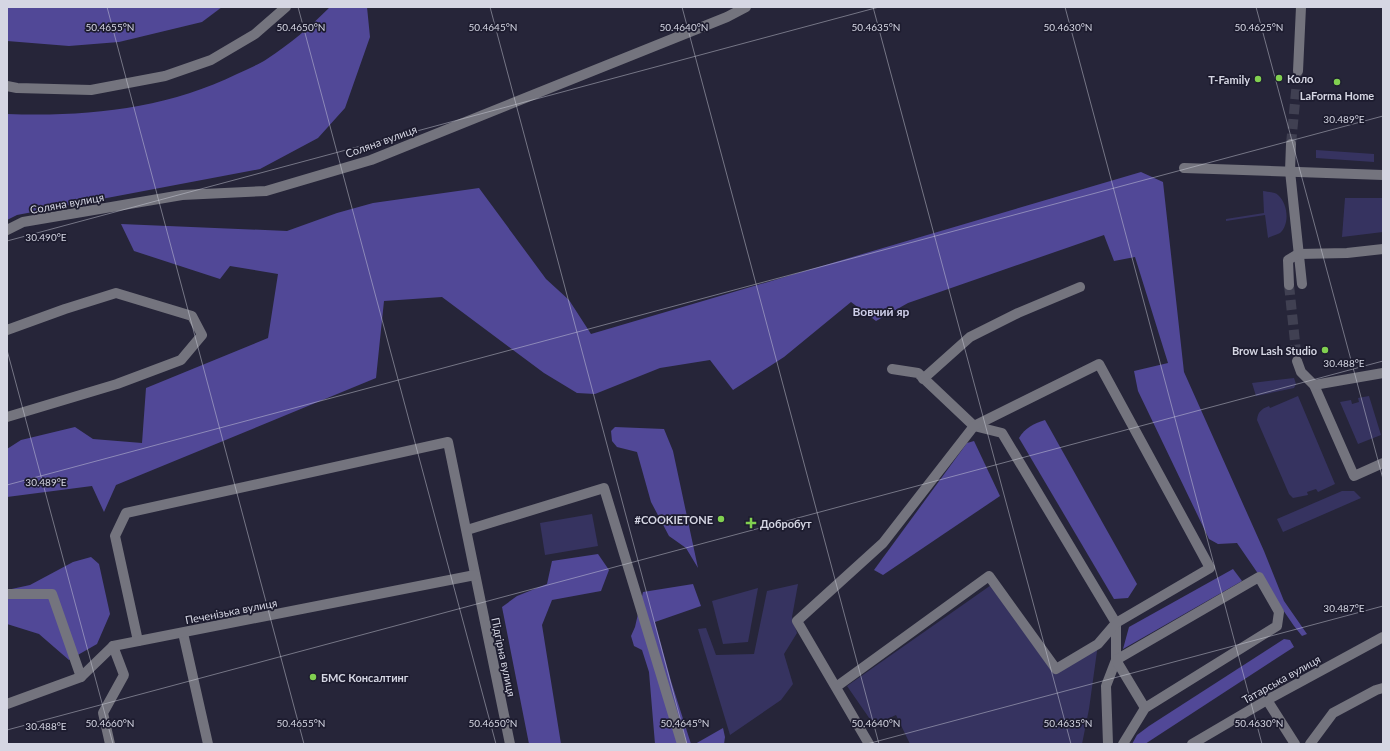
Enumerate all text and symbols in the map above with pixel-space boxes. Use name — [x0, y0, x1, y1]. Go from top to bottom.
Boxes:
text: 50.4655°N — [86, 21, 134, 33]
text: 50.4650°N — [277, 21, 325, 33]
text: 50.4645°N — [469, 21, 517, 33]
text: 50.4640°N — [660, 21, 708, 33]
text: 50.4635°N — [852, 21, 900, 33]
text: 50.4630°N — [1044, 21, 1092, 33]
text: 50.4625°N — [1235, 21, 1283, 33]
place label: Коло — [1287, 72, 1313, 85]
place label: T-Family — [1208, 73, 1250, 86]
marker: Коло — [1274, 73, 1284, 83]
marker: T-Family — [1253, 74, 1263, 84]
marker: LaForma Home — [1332, 77, 1342, 87]
place label: LaForma Home — [1300, 89, 1374, 102]
text: 30.489°E — [1323, 113, 1365, 125]
street label: Соляна вулиця — [344, 122, 418, 160]
street label: Соляна вулиця — [29, 190, 105, 216]
text: 30.490°E — [25, 231, 67, 243]
district label: Вовчий яр — [853, 304, 910, 319]
place label: Brow Lash Studio — [1232, 344, 1317, 357]
marker: Brow Lash Studio — [1320, 345, 1330, 355]
text: 30.488°E — [1323, 357, 1365, 369]
text: 30.489°E — [25, 476, 67, 488]
place label: #COOKIETONE — [635, 513, 713, 526]
marker: #COOKIETONE — [716, 514, 726, 524]
marker: Добробут — [745, 517, 757, 529]
place label: Добробут — [760, 517, 812, 530]
street label: Печенізька вулиця — [184, 596, 278, 626]
text: 30.487°E — [1323, 602, 1365, 614]
street label: Підгірна вулиця — [489, 616, 519, 698]
street label: Татарська вулиця — [1240, 652, 1322, 706]
place label: БМС Консалтинг — [321, 671, 409, 684]
marker: БМС Консалтинг — [308, 672, 318, 682]
text: 50.4660°N — [86, 717, 134, 729]
text: 50.4655°N — [277, 717, 325, 729]
text: 50.4650°N — [469, 717, 517, 729]
text: 50.4645°N — [661, 717, 709, 729]
text: 50.4640°N — [852, 717, 900, 729]
text: 50.4635°N — [1044, 717, 1092, 729]
text: 50.4630°N — [1235, 717, 1283, 729]
text: 30.488°E — [25, 720, 67, 732]

